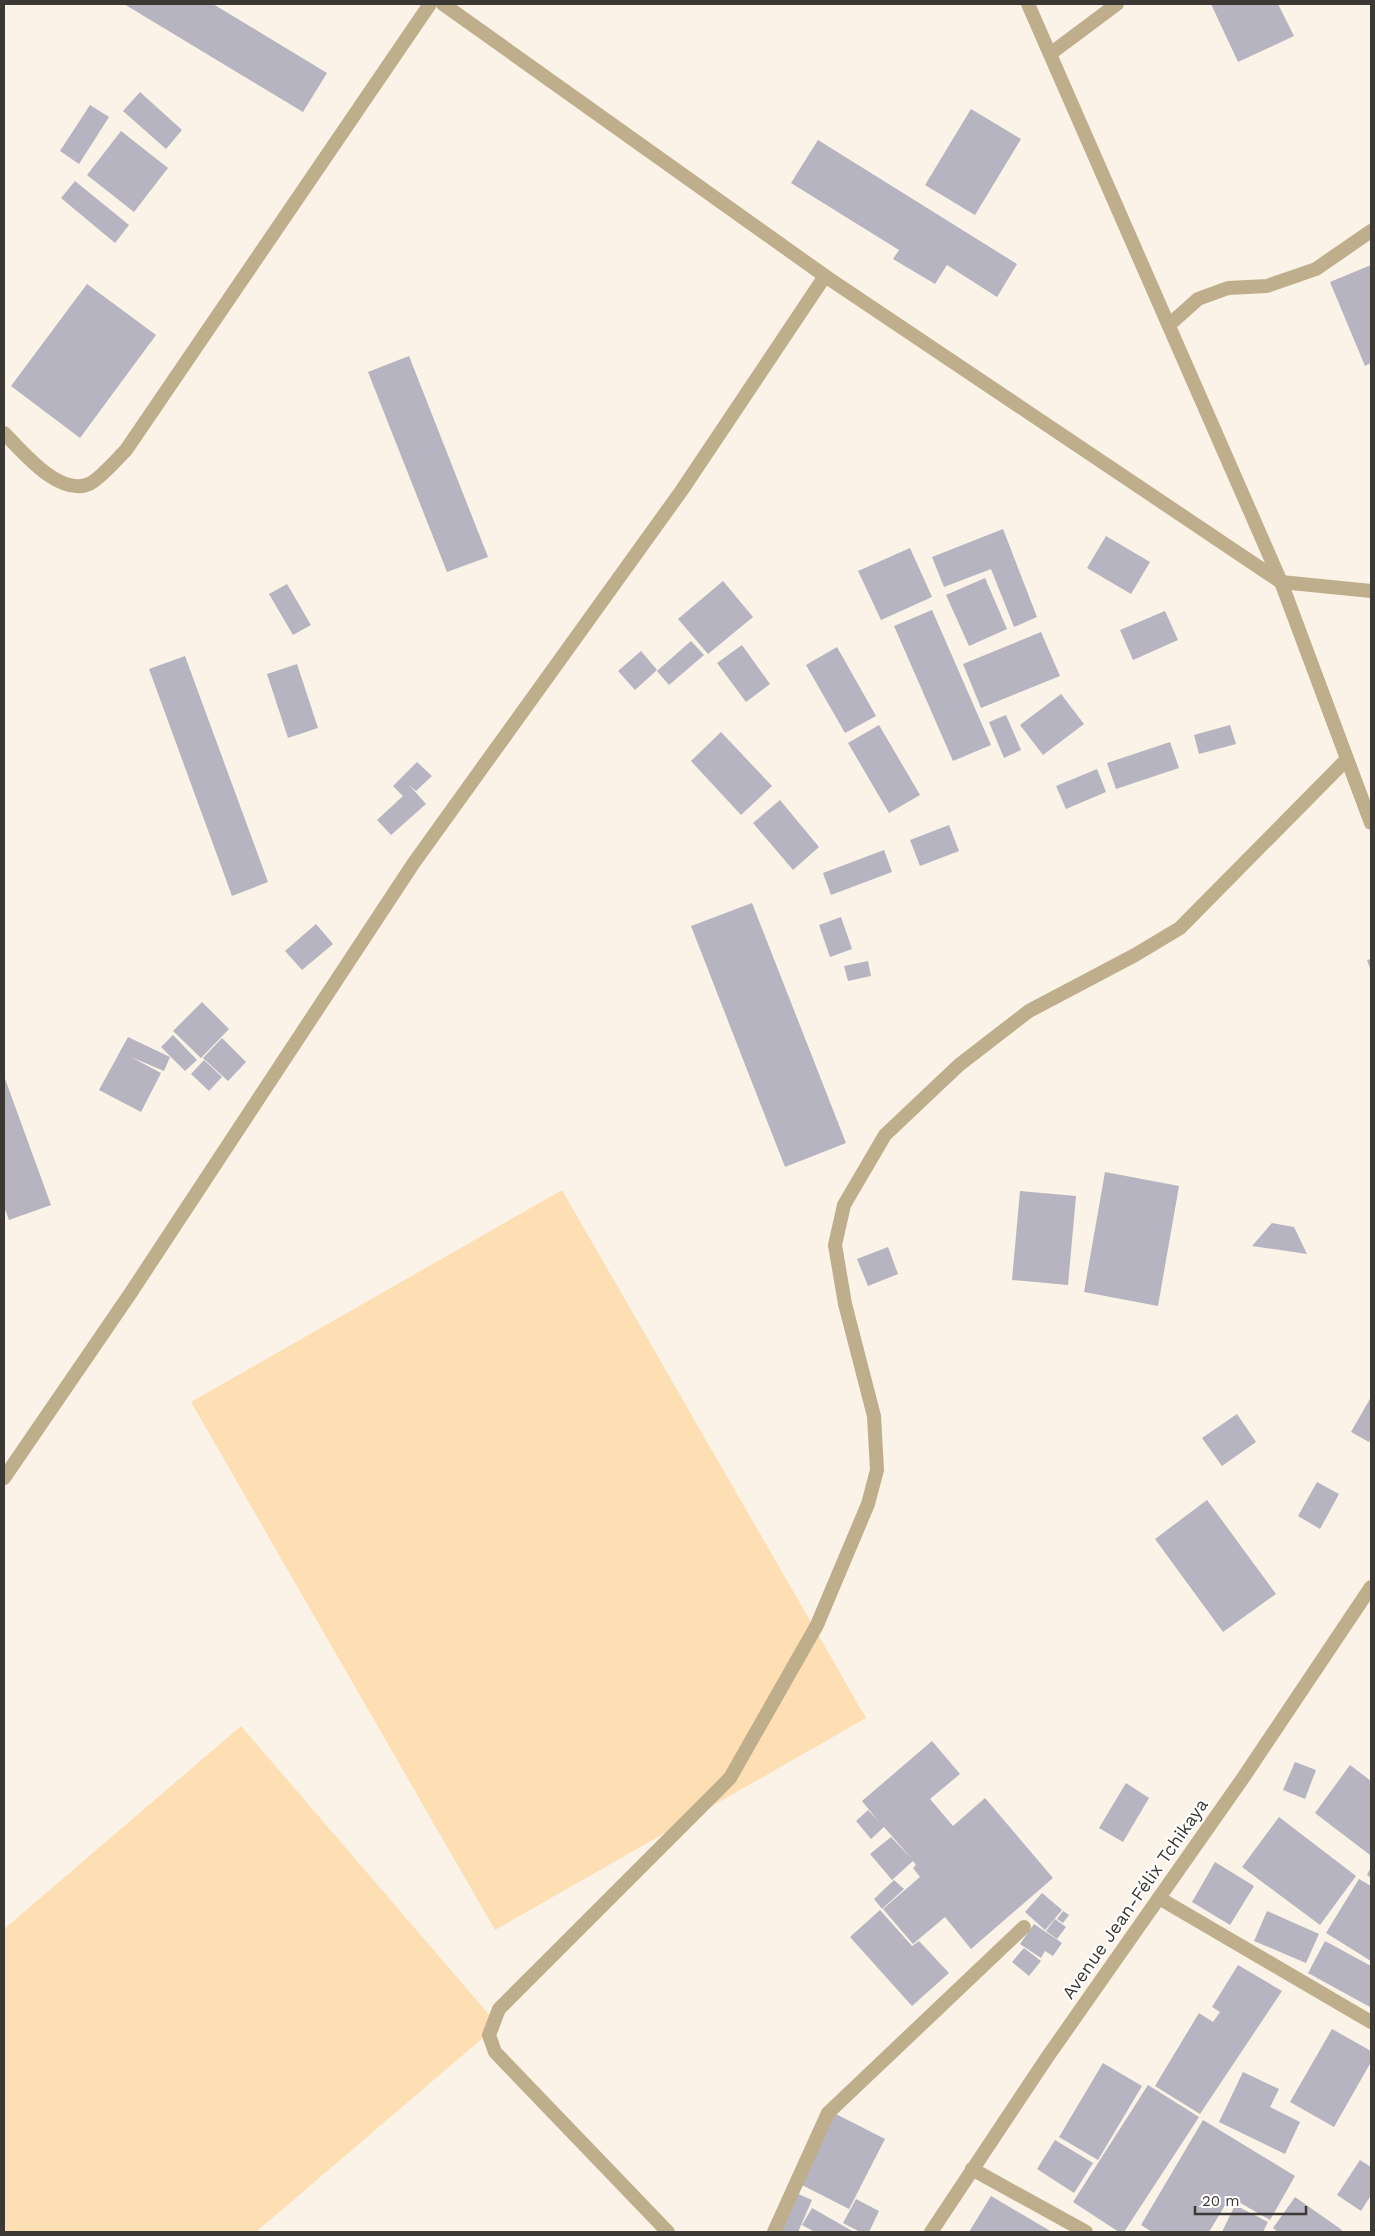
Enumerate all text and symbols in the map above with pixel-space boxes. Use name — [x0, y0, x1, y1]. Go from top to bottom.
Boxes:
street label: Avenue Jean-Félix Tchikaya — [1057, 1795, 1212, 2003]
scale bar — [1195, 2184, 1306, 2216]
text: 20 m — [1202, 2192, 1240, 2210]

